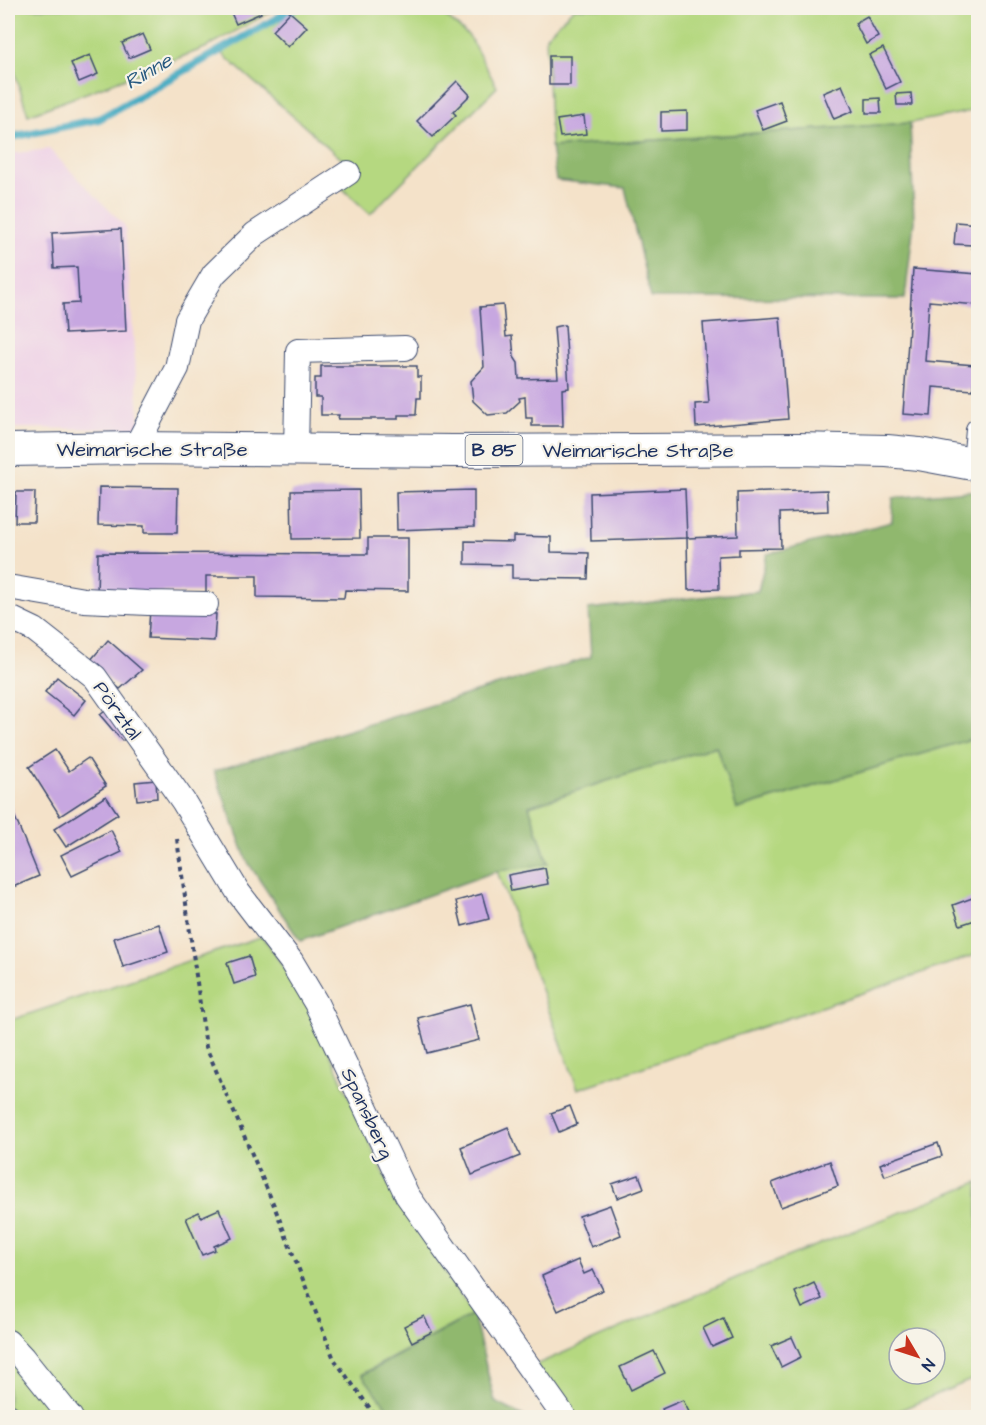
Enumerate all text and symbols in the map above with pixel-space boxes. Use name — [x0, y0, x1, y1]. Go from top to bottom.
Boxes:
water label: Rinne — [119, 45, 179, 97]
road number: B 85 — [466, 435, 522, 465]
street label: Weimarische Straße — [56, 436, 248, 464]
street label: Weimarische Straße — [542, 437, 734, 465]
street label: Pörztal — [86, 676, 148, 746]
street label: Spansberg — [333, 1063, 400, 1164]
north arrow — [887, 1326, 947, 1386]
text: N — [916, 1354, 940, 1376]

